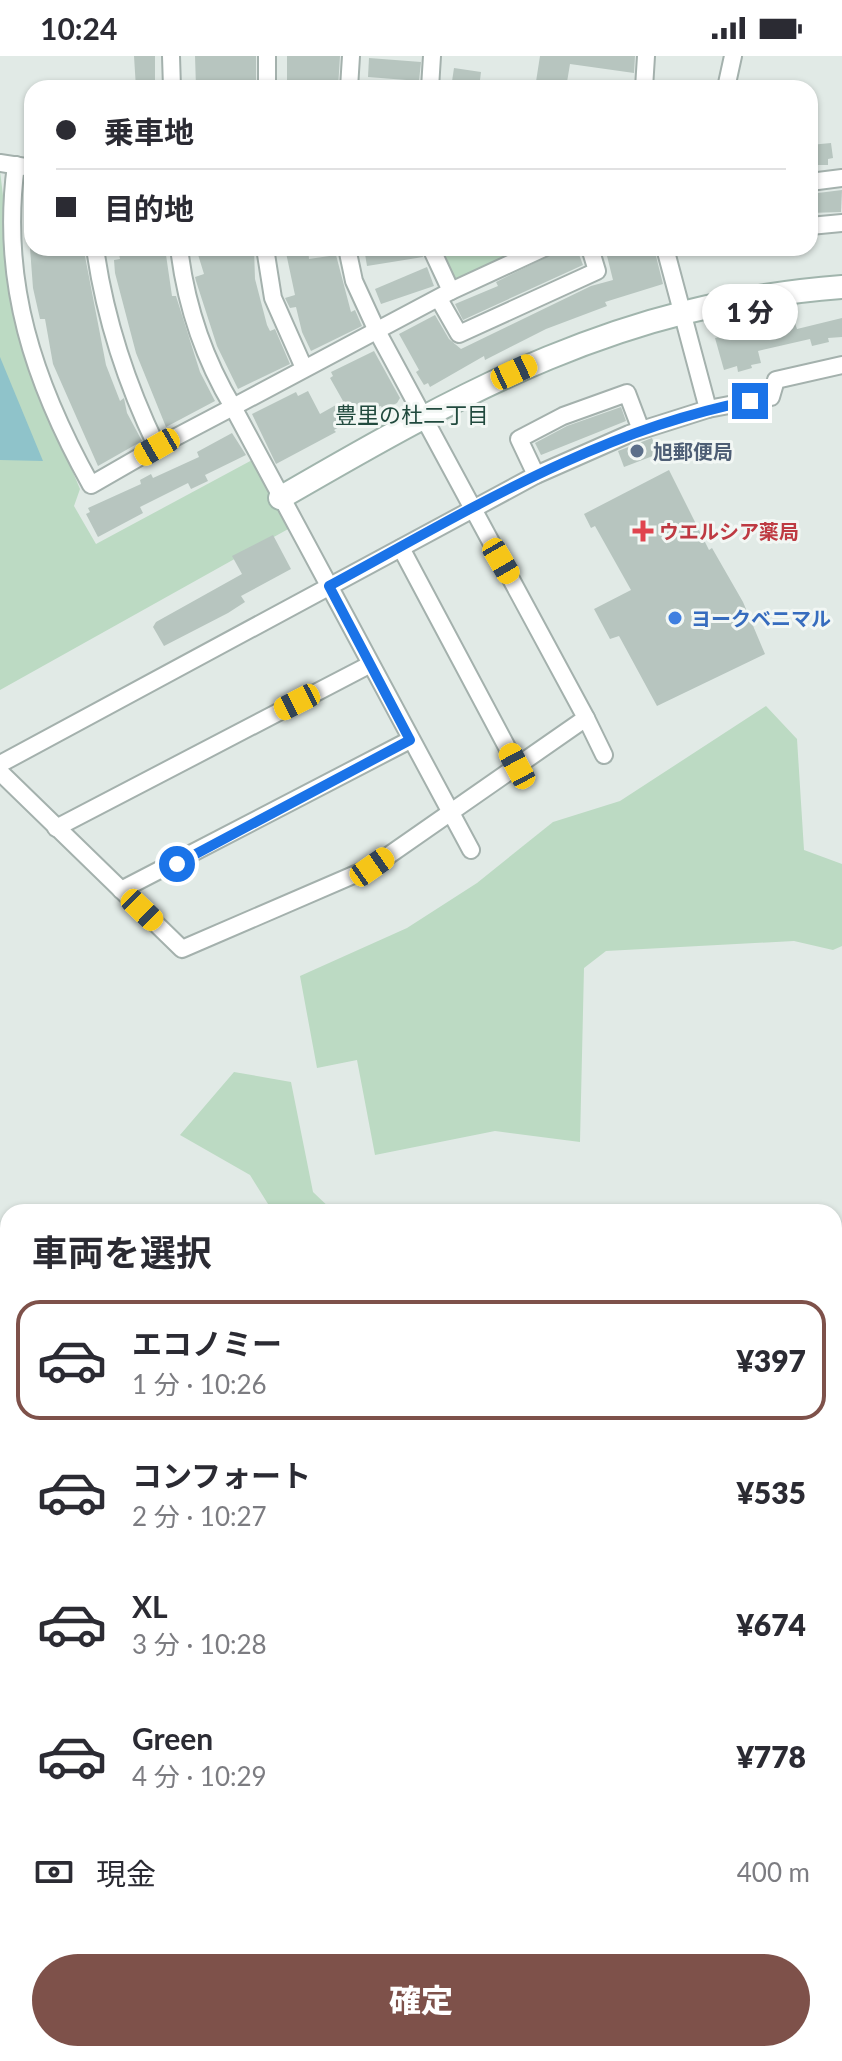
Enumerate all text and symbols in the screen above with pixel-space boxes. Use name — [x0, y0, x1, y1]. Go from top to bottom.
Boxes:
text: 10:24 — [40, 10, 117, 46]
text: 乗車地 — [104, 113, 194, 149]
text: 目的地 — [104, 190, 194, 226]
callout: 1 分 — [702, 285, 798, 341]
text: 1 分 — [726, 296, 774, 328]
car — [487, 351, 541, 393]
route end — [732, 383, 768, 419]
district label: 豊里の杜二丁目 — [335, 401, 489, 428]
car — [130, 425, 184, 469]
place label: 旭郵便局 — [653, 439, 733, 463]
marker: 旭郵便局 — [628, 442, 646, 460]
place label: ウエルシア薬局 — [659, 519, 799, 543]
marker: ウエルシア薬局 — [634, 522, 652, 540]
car — [479, 534, 523, 588]
place label: ヨークベニマル — [691, 606, 831, 630]
marker: ヨークベニマル — [666, 609, 684, 627]
car — [270, 680, 324, 724]
car — [495, 739, 539, 793]
car — [345, 843, 399, 891]
route start — [159, 846, 195, 882]
car — [116, 885, 168, 935]
text: 車両を選択 — [32, 1230, 212, 1274]
icon: car — [36, 1324, 108, 1396]
text: エコノミー — [132, 1325, 282, 1361]
text: ¥397 — [736, 1342, 806, 1378]
text: 1 分 · 10:26 — [132, 1368, 267, 1400]
icon: car — [36, 1456, 108, 1528]
text: コンフォート — [132, 1457, 311, 1493]
text: ¥535 — [736, 1474, 806, 1510]
text: 2 分 · 10:27 — [132, 1500, 267, 1532]
icon: car — [36, 1588, 108, 1660]
text: XL — [132, 1588, 168, 1624]
text: ¥674 — [736, 1606, 806, 1642]
text: 3 分 · 10:28 — [132, 1628, 267, 1660]
icon: car — [36, 1720, 108, 1792]
text: Green — [132, 1720, 213, 1756]
text: ¥778 — [736, 1738, 806, 1774]
text: 4 分 · 10:29 — [132, 1760, 267, 1792]
icon: cash — [32, 1850, 76, 1894]
text: 現金 — [96, 1855, 156, 1891]
text: 400 m — [737, 1856, 810, 1888]
button: 確定 — [32, 1954, 810, 2046]

